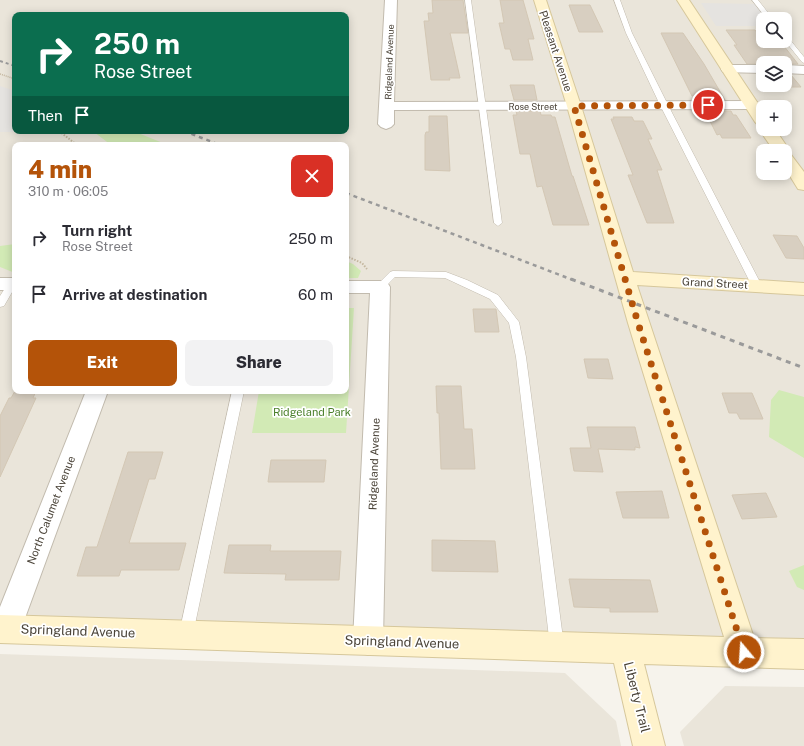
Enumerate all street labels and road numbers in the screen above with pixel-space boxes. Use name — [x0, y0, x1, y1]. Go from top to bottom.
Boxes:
street label: Pleasant Avenue — [537, 9, 575, 93]
street label: Ridgeland Avenue — [382, 24, 396, 100]
street label: Rose Street — [508, 101, 558, 112]
street label: Grand Street — [682, 275, 748, 291]
street label: Ridgeland Avenue — [366, 418, 382, 510]
street label: North Calumet Avenue — [25, 454, 77, 566]
street label: Springland Avenue — [20, 622, 136, 640]
street label: Springland Avenue — [344, 633, 460, 651]
street label: Liberty Trail — [621, 660, 653, 734]

